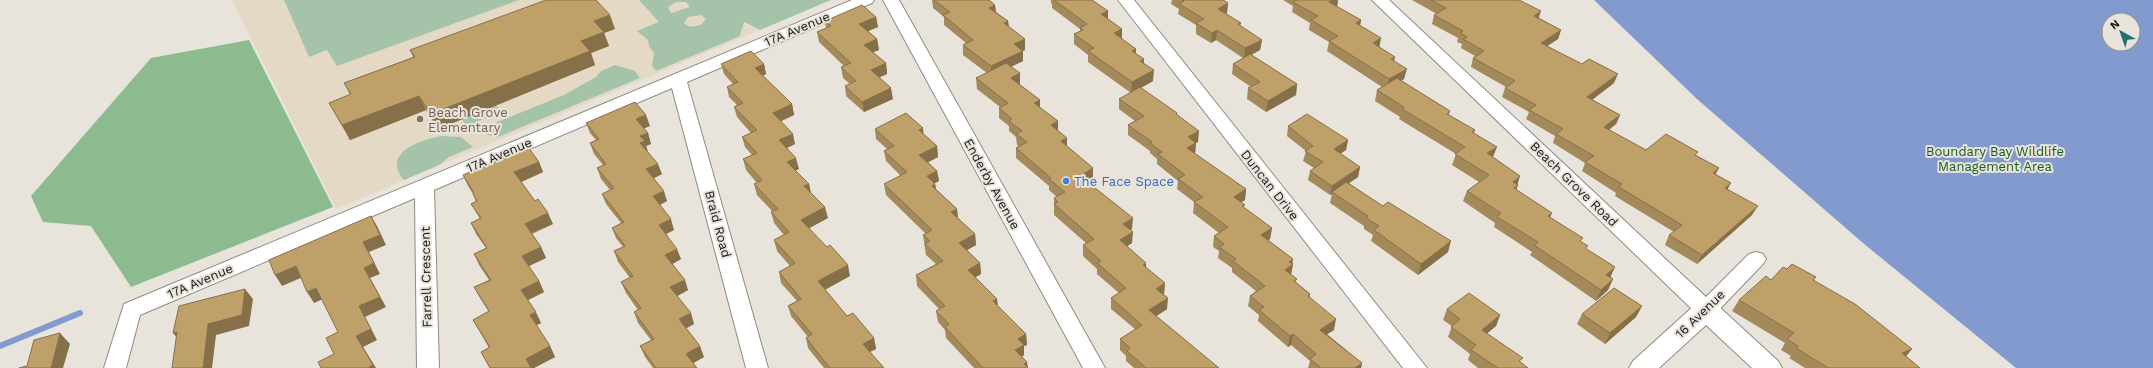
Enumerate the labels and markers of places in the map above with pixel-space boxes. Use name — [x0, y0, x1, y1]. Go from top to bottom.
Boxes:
place label: Beach Grove Elementary — [428, 105, 508, 135]
marker: Beach Grove Elementary — [415, 114, 425, 124]
place label: The Face Space — [1074, 174, 1174, 189]
marker: The Face Space — [1061, 176, 1071, 186]

